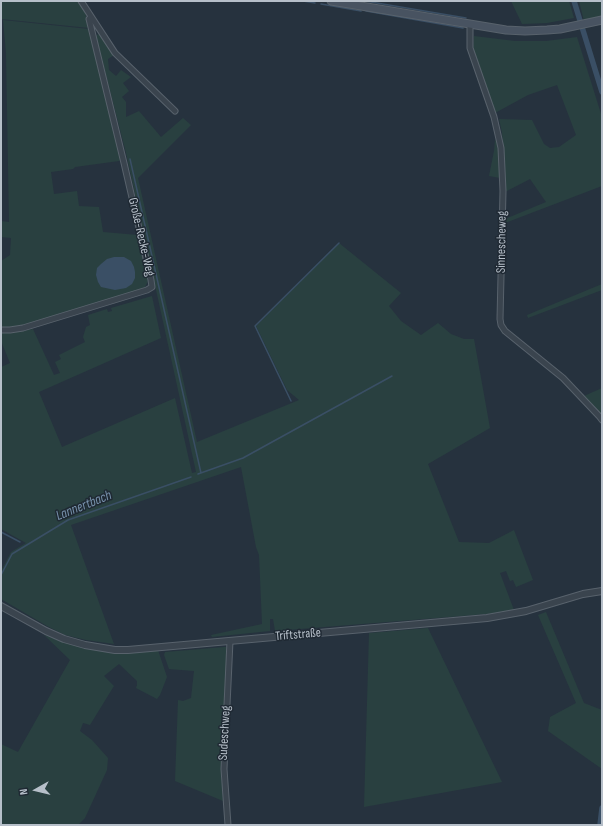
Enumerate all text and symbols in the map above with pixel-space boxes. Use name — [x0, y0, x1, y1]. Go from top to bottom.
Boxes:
street label: Große-Recke-Weg — [124, 196, 158, 278]
street label: Sinnescheweg — [494, 211, 510, 273]
water label: Lannertbach — [54, 487, 114, 525]
street label: Triftstraße — [274, 625, 322, 645]
street label: Sudeschweg — [216, 705, 234, 761]
north arrow — [16, 770, 56, 810]
text: N — [17, 788, 30, 796]

